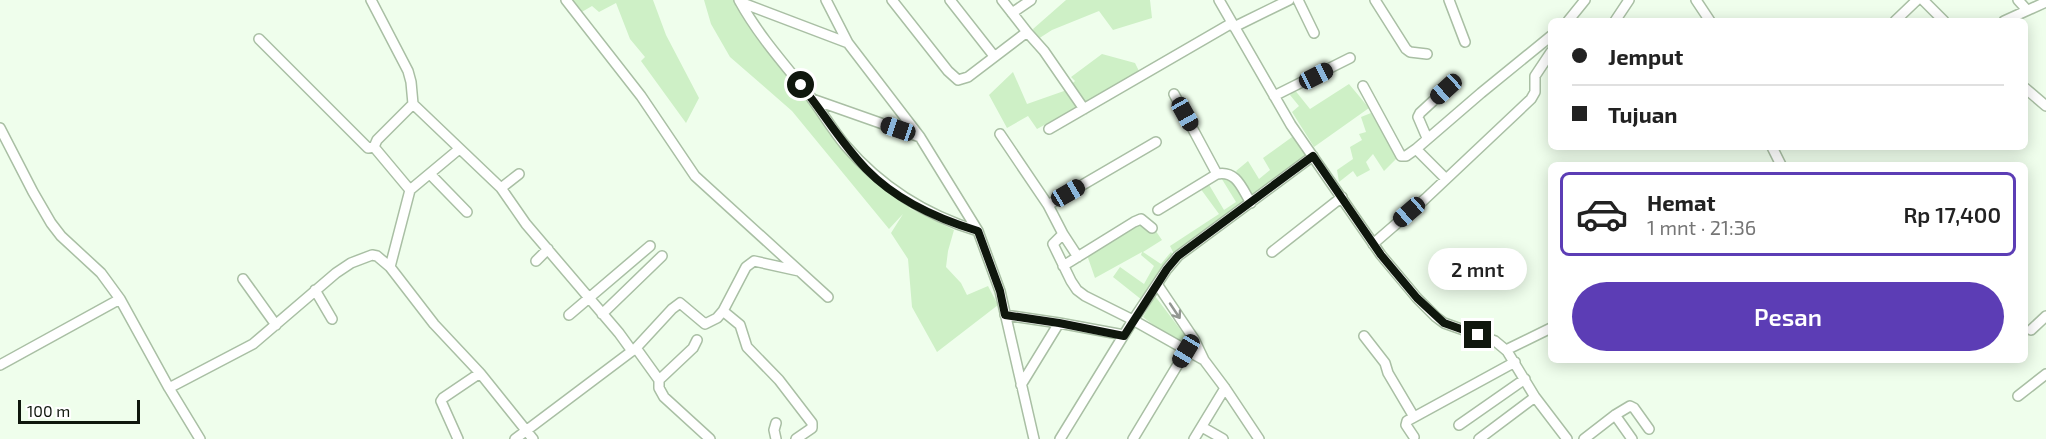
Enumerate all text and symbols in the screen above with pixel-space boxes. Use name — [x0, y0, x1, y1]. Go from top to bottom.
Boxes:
text: Jemput — [1608, 43, 1683, 69]
car — [1296, 60, 1336, 92]
car — [1427, 70, 1465, 108]
route start — [787, 71, 814, 98]
car — [1168, 94, 1202, 134]
text: Tujuan — [1608, 101, 1677, 127]
car — [878, 115, 918, 143]
car — [1048, 176, 1088, 210]
icon: car — [1575, 187, 1629, 241]
text: Hemat — [1647, 189, 1716, 215]
car — [1390, 193, 1428, 231]
text: Rp 17,400 — [1903, 201, 2001, 227]
text: 1 mnt · 21:36 — [1647, 215, 1756, 239]
callout: 2 mnt — [1428, 248, 1528, 290]
text: 2 mnt — [1451, 257, 1504, 281]
button: Pesan — [1572, 282, 2004, 351]
one-way arrow — [1169, 303, 1182, 320]
route end — [1464, 321, 1491, 348]
car — [1169, 331, 1203, 371]
scale bar — [18, 397, 140, 424]
text: 100 m — [27, 401, 70, 420]

